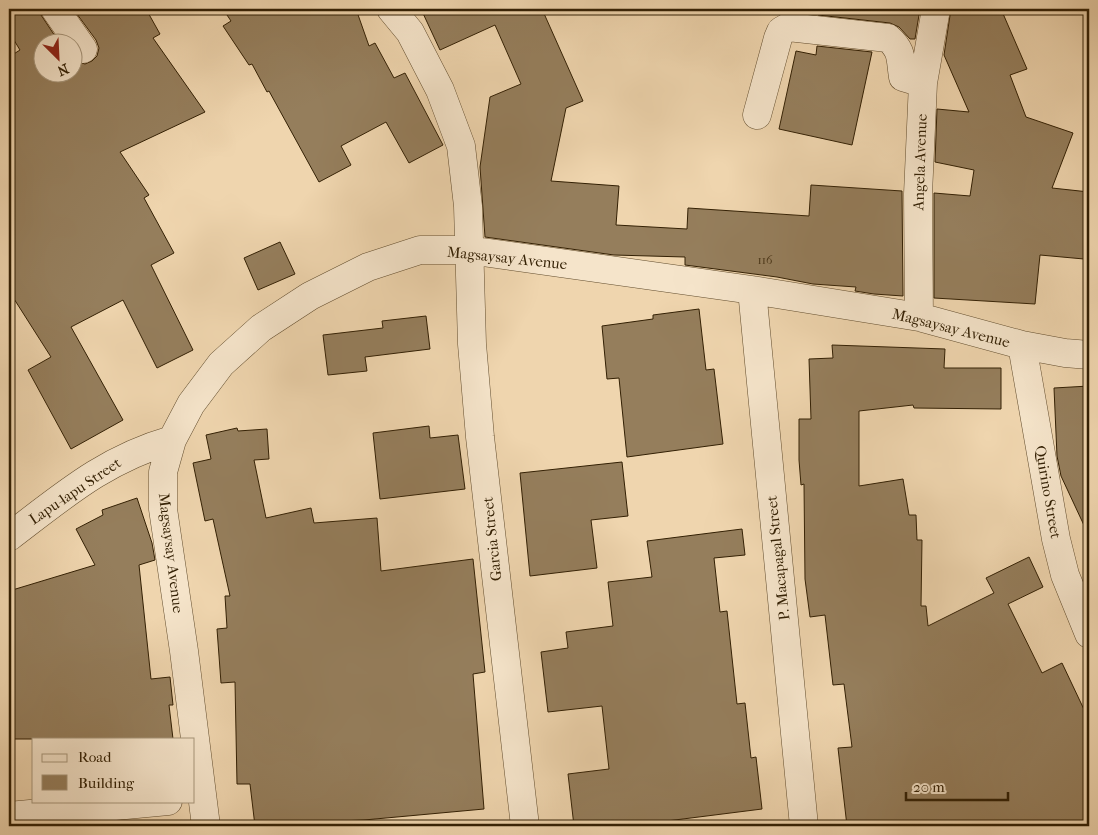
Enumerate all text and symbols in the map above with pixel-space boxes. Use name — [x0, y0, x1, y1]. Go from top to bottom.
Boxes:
north arrow — [32, 32, 82, 82]
text: N — [54, 59, 71, 79]
street label: Angela Avenue — [909, 113, 931, 212]
street label: Magsaysay Avenue — [446, 243, 569, 273]
house number: 116 — [757, 253, 773, 267]
street label: Magsaysay Avenue — [890, 305, 1012, 351]
street label: Quirino Street — [1031, 444, 1065, 541]
street label: Lapu-lapu Street — [26, 453, 125, 528]
street label: Magsaysay Avenue — [155, 492, 187, 615]
street label: P. Macapagal Street — [762, 494, 794, 621]
street label: Garcia Street — [479, 495, 505, 582]
legend — [32, 738, 195, 802]
text: Road — [78, 748, 112, 766]
scale bar — [906, 770, 1008, 802]
text: Building — [78, 774, 135, 792]
text: 20 m — [913, 778, 945, 796]

